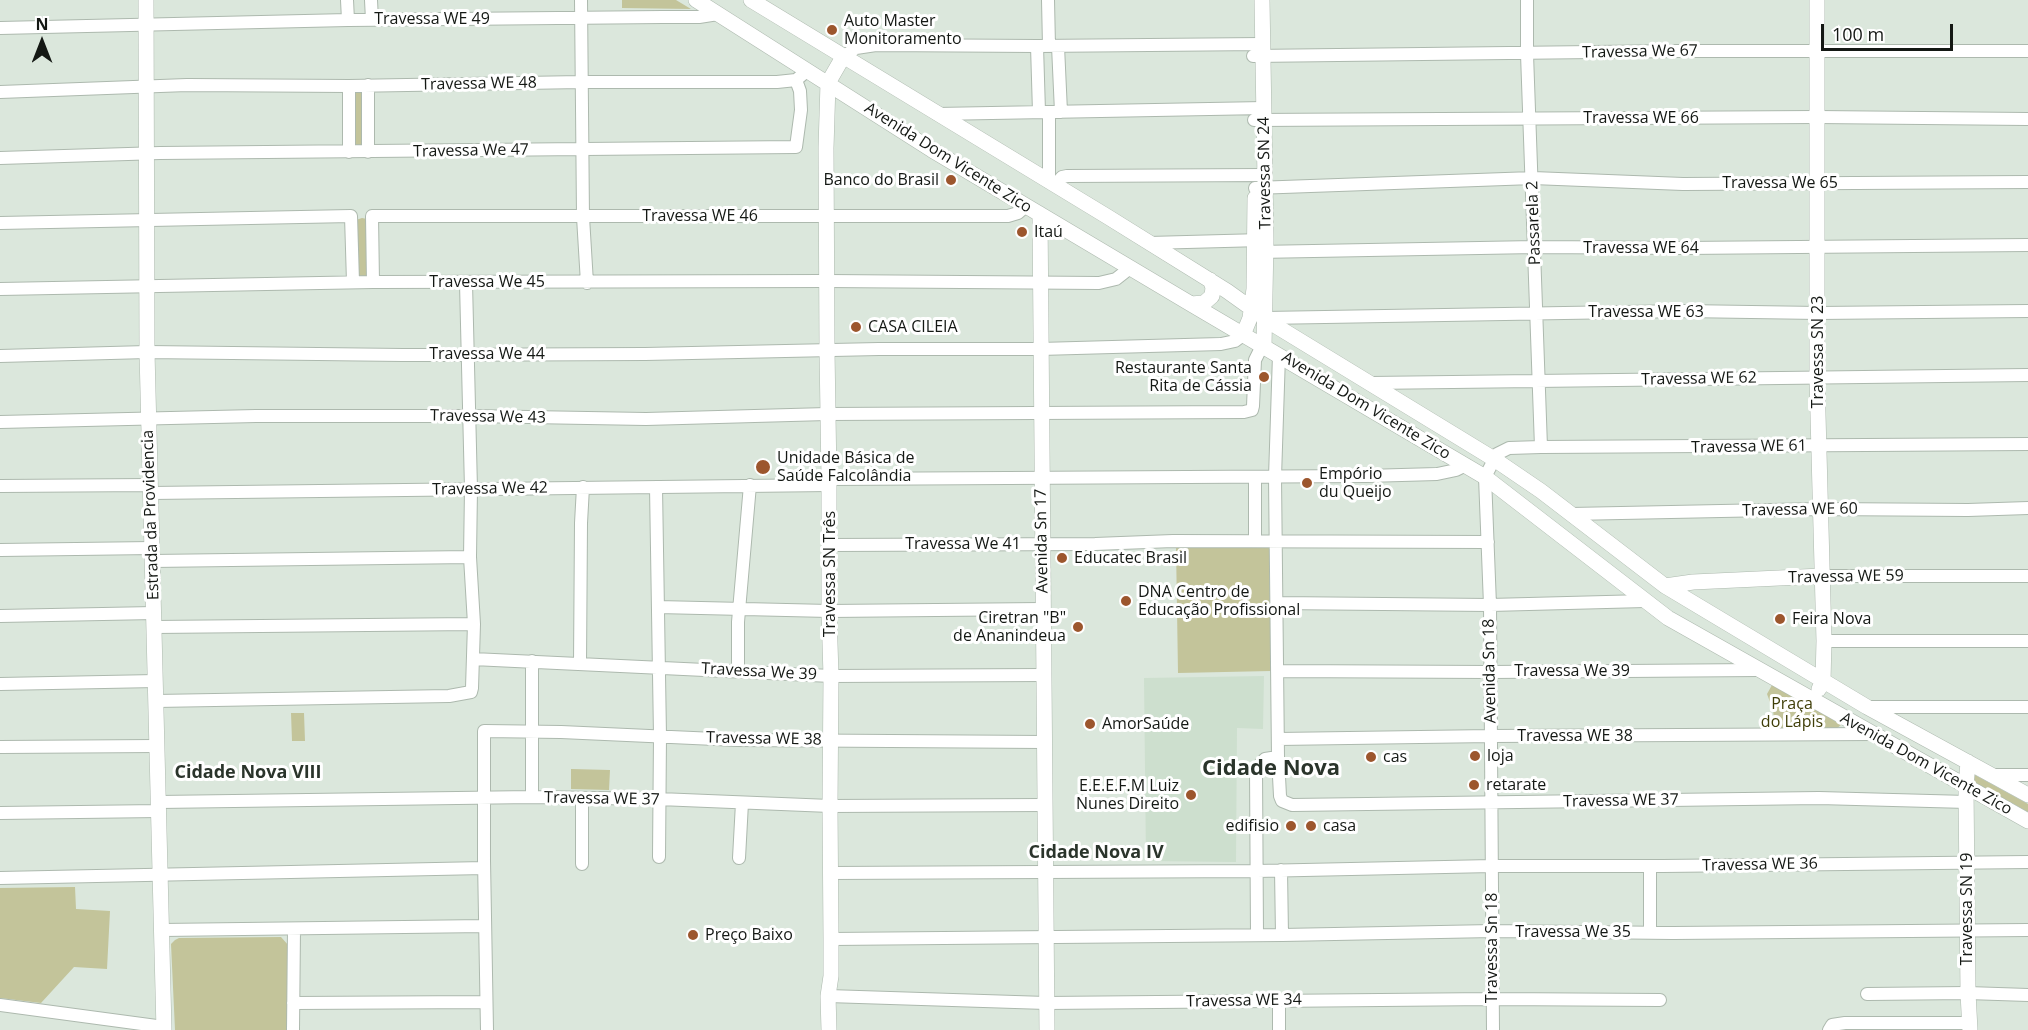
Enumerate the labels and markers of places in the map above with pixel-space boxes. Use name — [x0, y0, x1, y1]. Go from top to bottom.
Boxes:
place label: Auto Master Monitoramento — [844, 11, 962, 49]
marker: Auto Master Monitoramento — [825, 23, 839, 37]
place label: Banco do Brasil — [823, 170, 939, 190]
marker: Banco do Brasil — [944, 173, 958, 187]
place label: Itaú — [1034, 222, 1063, 242]
marker: Itaú — [1015, 225, 1029, 239]
place label: CASA CILEIA — [868, 317, 958, 337]
marker: CASA CILEIA — [849, 320, 863, 334]
place label: Restaurante Santa Rita de Cássia — [1115, 358, 1252, 396]
marker: Restaurante Santa Rita de Cássia — [1257, 370, 1271, 384]
place label: Unidade Básica de Saúde Falcolândia — [777, 448, 914, 486]
marker: Unidade Básica de Saúde Falcolândia — [754, 458, 772, 476]
place label: Empório du Queijo — [1319, 464, 1392, 502]
marker: Empório du Queijo — [1300, 476, 1314, 490]
place label: Educatec Brasil — [1074, 548, 1187, 568]
marker: Educatec Brasil — [1055, 551, 1069, 565]
place label: DNA Centro de Educação Profissional — [1138, 582, 1300, 620]
marker: DNA Centro de Educação Profissional — [1119, 594, 1133, 608]
place label: Ciretran "B" de Ananindeua — [953, 608, 1066, 646]
place label: Feira Nova — [1792, 609, 1871, 629]
marker: Feira Nova — [1773, 612, 1787, 626]
marker: Ciretran "B" de Ananindeua — [1071, 620, 1085, 634]
place label: AmorSaúde — [1102, 714, 1189, 734]
marker: AmorSaúde — [1083, 717, 1097, 731]
place label: loja — [1487, 746, 1514, 766]
place label: cas — [1383, 747, 1407, 767]
marker: loja — [1468, 749, 1482, 763]
marker: cas — [1364, 750, 1378, 764]
place label: retarate — [1486, 775, 1546, 795]
place label: E.E.E.F.M Luiz Nunes Direito — [1076, 776, 1179, 814]
marker: retarate — [1467, 778, 1481, 792]
marker: E.E.E.F.M Luiz Nunes Direito — [1184, 788, 1198, 802]
place label: edifisio — [1225, 816, 1279, 836]
place label: casa — [1323, 816, 1356, 836]
marker: edifisio — [1284, 819, 1298, 833]
marker: casa — [1304, 819, 1318, 833]
place label: Preço Baixo — [705, 925, 793, 945]
marker: Preço Baixo — [686, 928, 700, 942]

